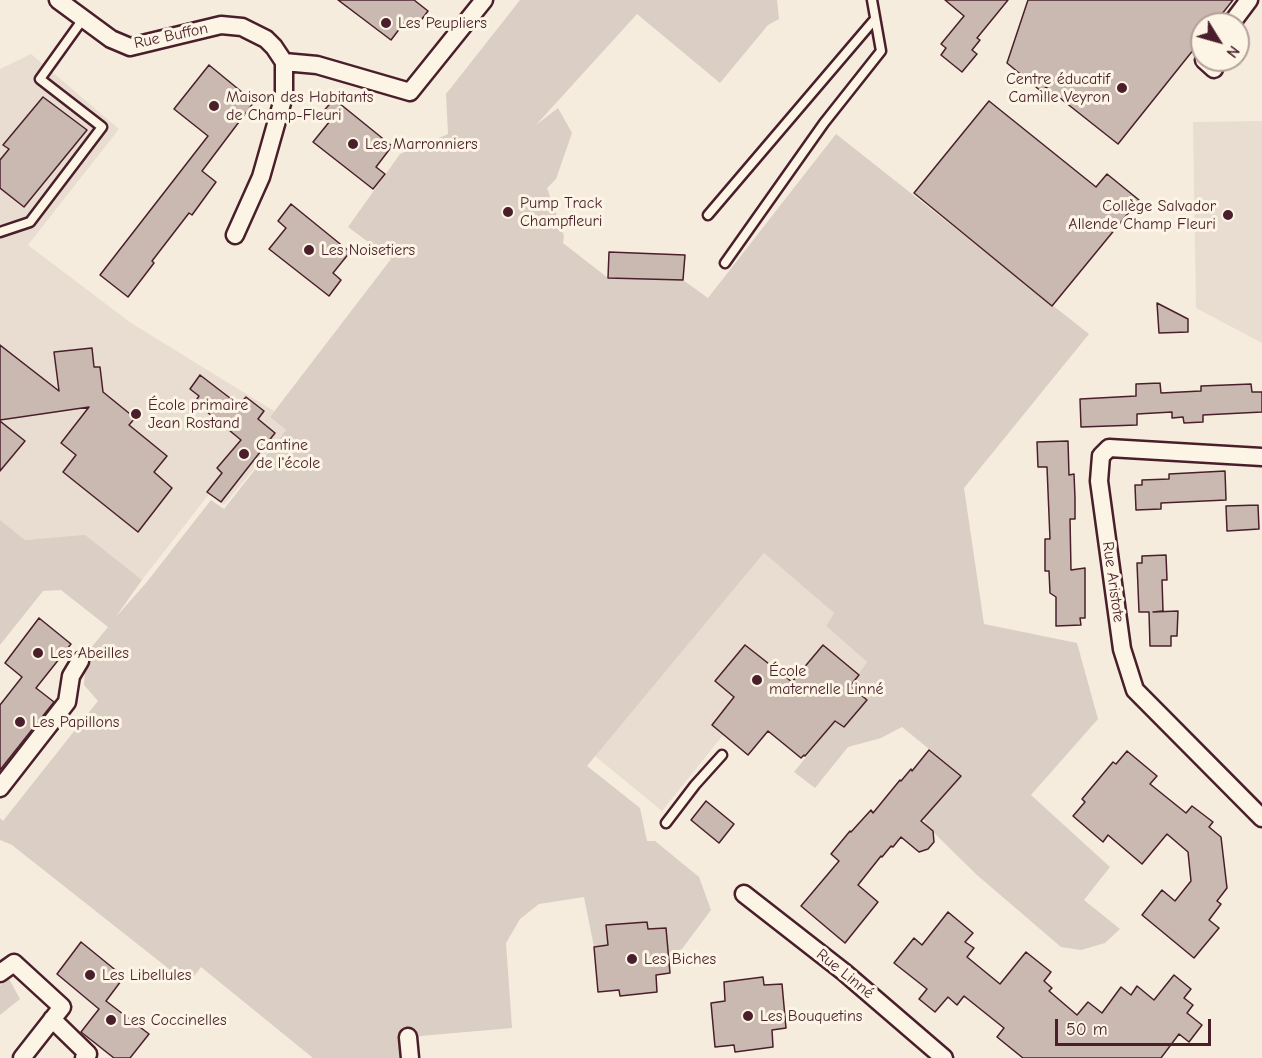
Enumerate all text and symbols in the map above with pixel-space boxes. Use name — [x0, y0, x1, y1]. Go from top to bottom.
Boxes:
north arrow — [1190, 12, 1250, 72]
place label: Les Peupliers — [398, 13, 487, 33]
marker: Les Peupliers — [379, 16, 393, 30]
street label: Rue Buffon — [132, 19, 210, 53]
text: N — [1222, 42, 1243, 61]
place label: Centre éducatif Camille Veyron — [1006, 69, 1110, 107]
marker: Centre éducatif Camille Veyron — [1115, 81, 1129, 95]
place label: Maison des Habitants de Champ-Fleuri — [226, 87, 374, 125]
marker: Maison des Habitants de Champ-Fleuri — [207, 99, 221, 113]
place label: Les Marronniers — [365, 134, 478, 154]
marker: Les Marronniers — [346, 137, 360, 151]
place label: Pump Track Champfleuri — [520, 193, 602, 231]
place label: Collège Salvador Allende Champ Fleuri — [1068, 196, 1216, 234]
marker: Pump Track Champfleuri — [501, 205, 515, 219]
marker: Collège Salvador Allende Champ Fleuri — [1221, 208, 1235, 222]
place label: Les Noisetiers — [321, 240, 415, 260]
marker: Les Noisetiers — [302, 243, 316, 257]
place label: École primaire Jean Rostand — [148, 395, 248, 433]
marker: École primaire Jean Rostand — [129, 407, 143, 421]
place label: Cantine de l'école — [256, 435, 320, 473]
marker: Cantine de l'école — [237, 447, 251, 461]
street label: Rue Aristote — [1098, 540, 1128, 624]
place label: Les Abeilles — [50, 643, 129, 663]
marker: Les Abeilles — [31, 646, 45, 660]
place label: École maternelle Linné — [769, 661, 884, 699]
marker: École maternelle Linné — [750, 673, 764, 687]
place label: Les Papillons — [32, 712, 119, 732]
marker: Les Papillons — [13, 715, 27, 729]
street label: Rue Linné — [812, 945, 878, 1003]
place label: Les Biches — [644, 949, 716, 969]
marker: Les Biches — [625, 952, 639, 966]
place label: Les Libellules — [102, 965, 191, 985]
marker: Les Libellules — [83, 968, 97, 982]
place label: Les Bouquetins — [760, 1006, 862, 1026]
scale bar — [1058, 1007, 1214, 1045]
marker: Les Bouquetins — [741, 1009, 755, 1023]
place label: Les Coccinelles — [123, 1010, 227, 1030]
marker: Les Coccinelles — [104, 1013, 118, 1027]
text: 50 m — [1066, 1019, 1108, 1040]

